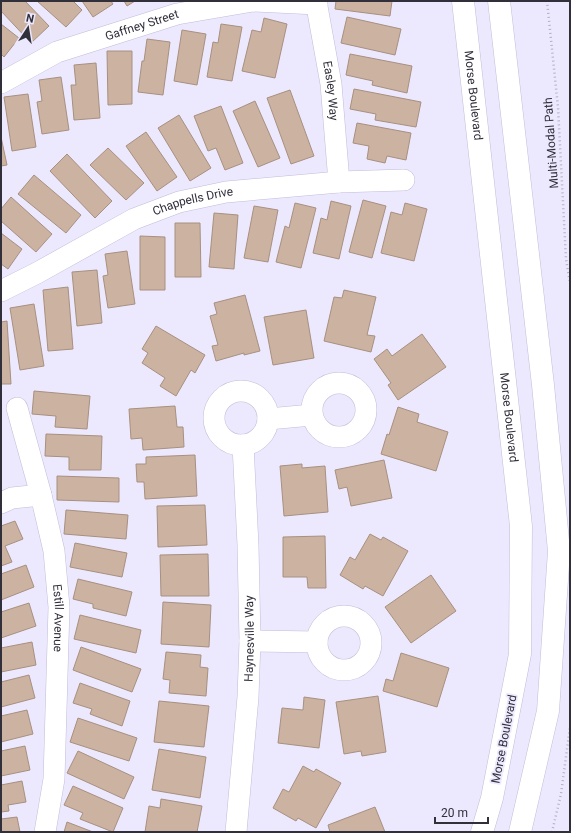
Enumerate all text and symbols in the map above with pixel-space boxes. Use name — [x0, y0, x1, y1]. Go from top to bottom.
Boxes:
street label: Gaffney Street — [103, 7, 180, 43]
north arrow — [8, 8, 48, 48]
text: N — [25, 12, 35, 26]
street label: Morse Boulevard — [462, 50, 485, 141]
street label: Easley Way — [320, 60, 341, 121]
street label: Multi-Modal Path — [541, 97, 561, 189]
street label: Chappells Drive — [151, 184, 234, 218]
street label: Morse Boulevard — [497, 372, 521, 463]
street label: Estill Avenue — [50, 583, 66, 652]
street label: Haynesville Way — [242, 595, 257, 682]
street label: Morse Boulevard — [489, 693, 519, 785]
scale bar — [435, 799, 488, 825]
text: 20 m — [441, 806, 468, 820]

